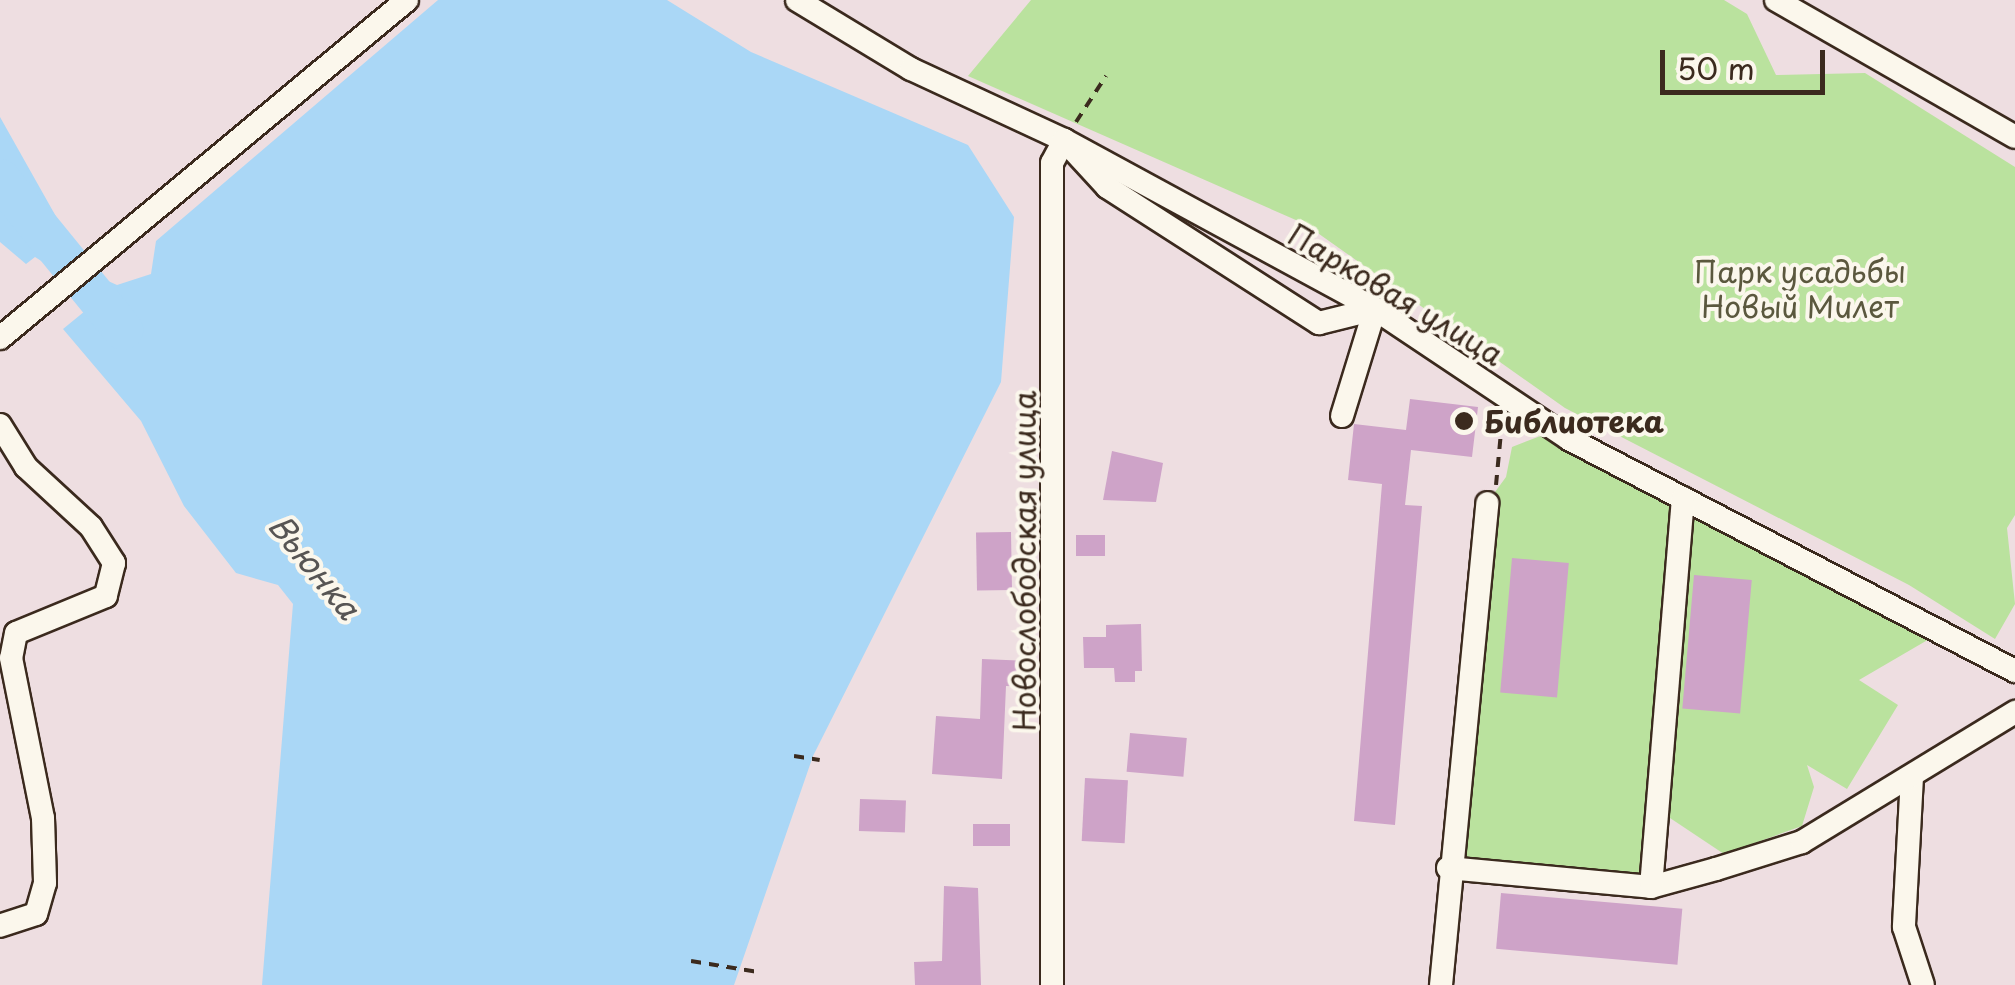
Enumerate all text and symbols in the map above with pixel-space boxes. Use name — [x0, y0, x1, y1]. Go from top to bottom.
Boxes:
scale bar — [1665, 30, 1830, 92]
text: 50 m — [1677, 45, 1755, 90]
street label: Парковая улица — [1282, 215, 1510, 373]
park label: Парк усадьбы Новый Милет — [1694, 253, 1906, 324]
street label: Новослободская улица — [1006, 390, 1042, 732]
place label: Библиотека — [1484, 403, 1664, 439]
marker: Библиотека — [1453, 410, 1475, 432]
water label: Вьюнка — [261, 506, 369, 626]

